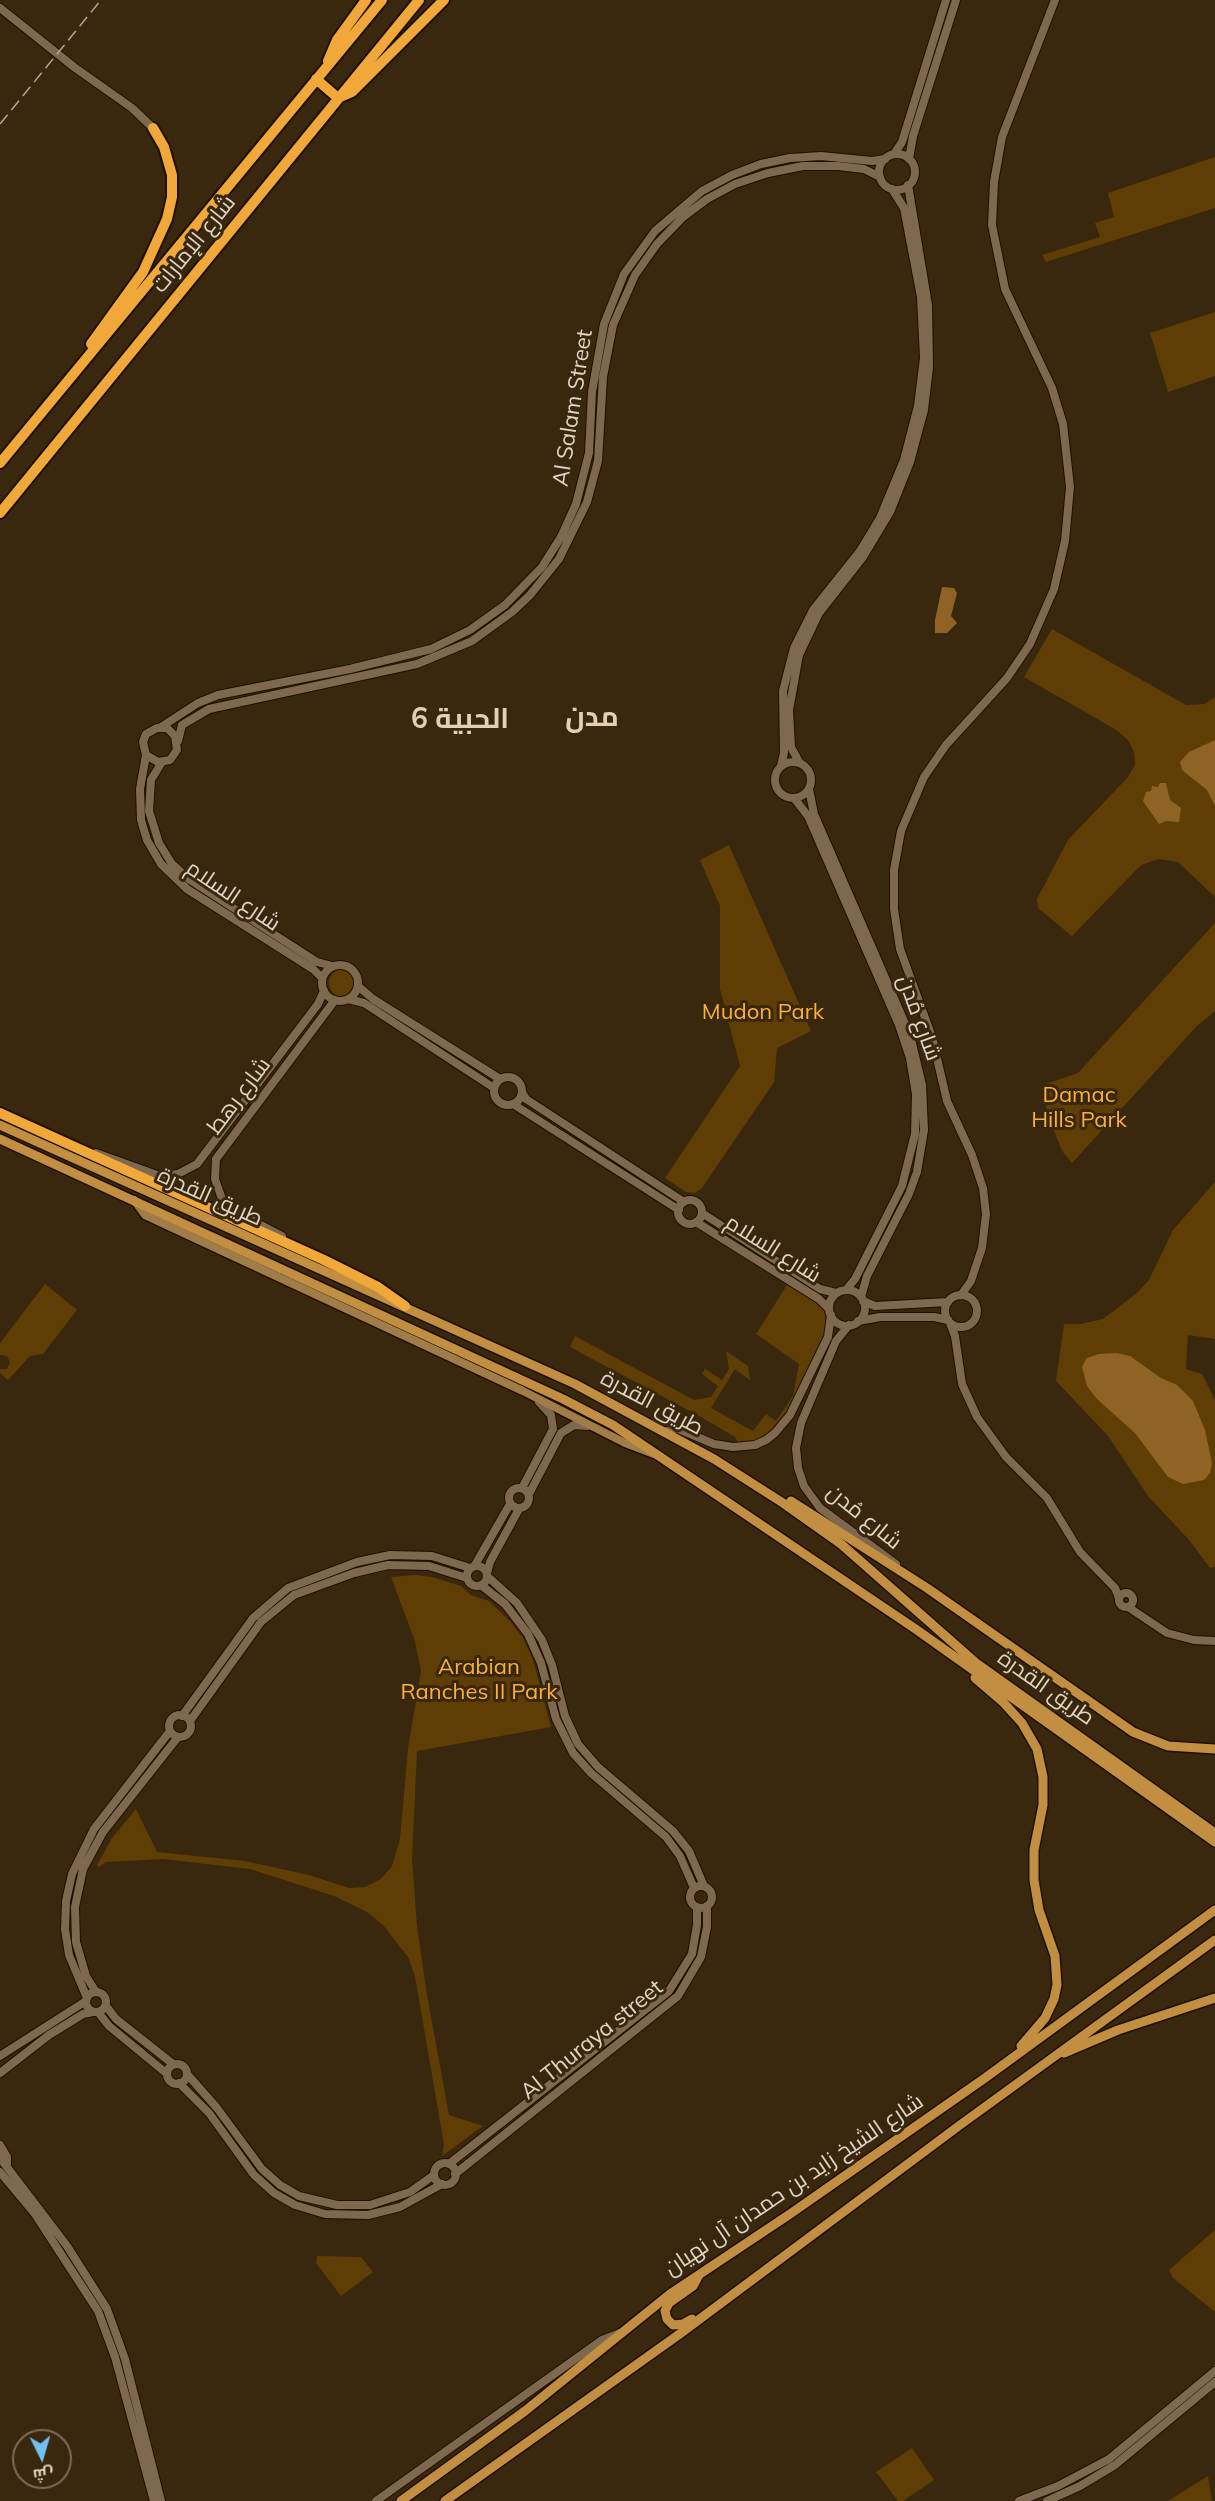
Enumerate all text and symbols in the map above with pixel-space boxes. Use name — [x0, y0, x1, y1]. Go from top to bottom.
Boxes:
street label: شارع الإمارات — [147, 190, 241, 298]
street label: Al Salam Street — [548, 328, 598, 488]
district label: مدن — [565, 701, 619, 735]
district label: الحبية 6 — [411, 703, 509, 737]
street label: شارع السلام — [181, 855, 285, 937]
street label: شارع مُدن — [891, 972, 947, 1064]
park label: Mudon Park — [702, 999, 824, 1025]
street label: شارع رهط — [202, 1052, 276, 1140]
park label: Damac Hills Park — [1031, 1082, 1127, 1134]
street label: طريق القدرة — [153, 1162, 267, 1232]
street label: شارع السلام — [720, 1209, 826, 1289]
street label: طريق القدرة — [596, 1365, 708, 1441]
street label: شارع مُدن — [821, 1479, 907, 1555]
street label: طريق القدرة — [992, 1645, 1100, 1731]
park label: Arabian Ranches II Park — [400, 1654, 558, 1706]
street label: Al Thuraya street — [516, 1975, 668, 2105]
street label: شارع الشيخ زايد بن حمدان آل نهيان — [659, 2088, 929, 2282]
north arrow — [12, 2429, 72, 2489]
text: ش — [32, 2464, 54, 2486]

